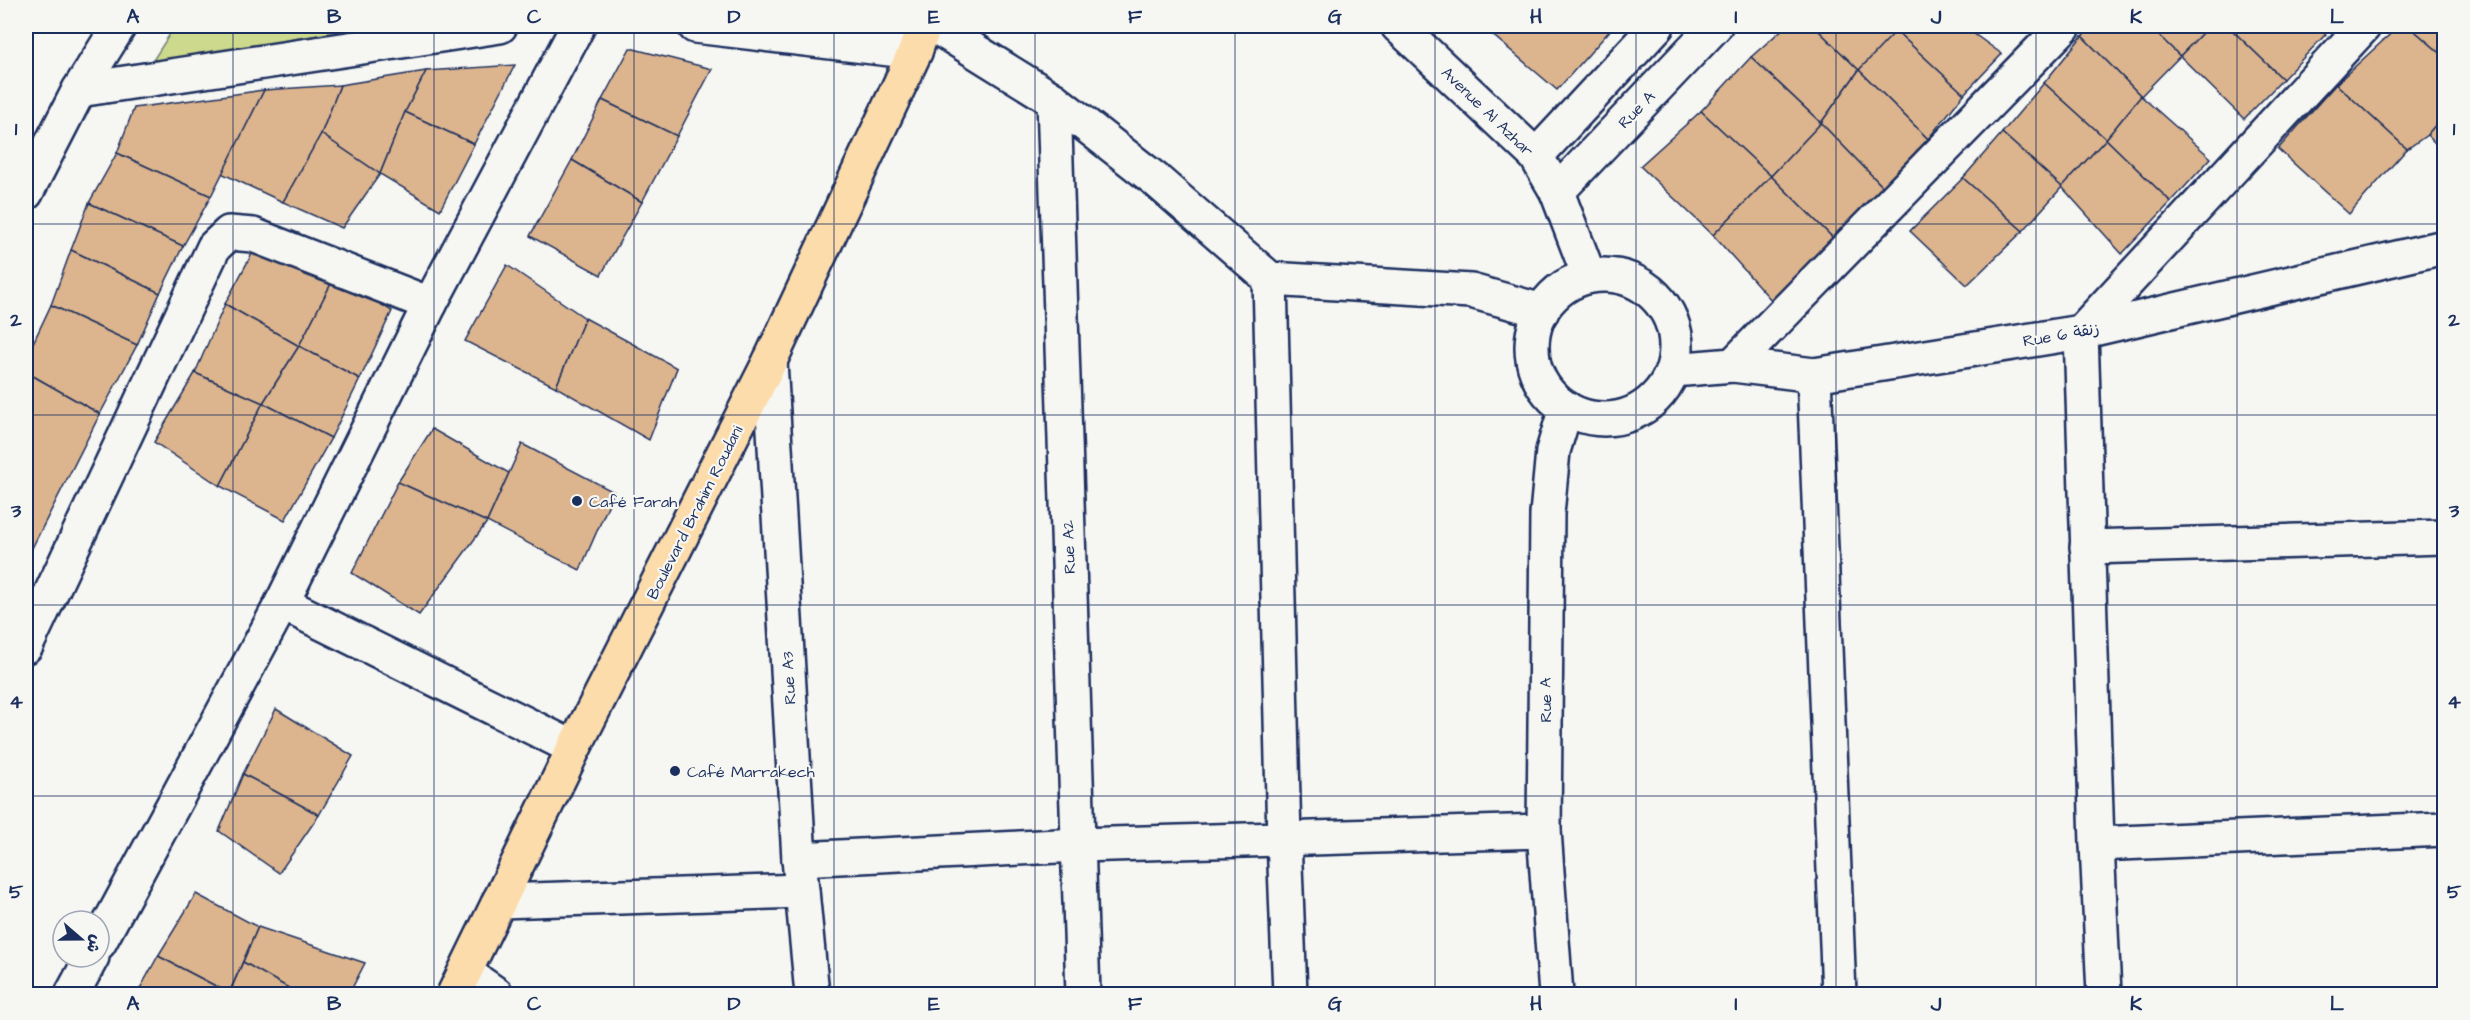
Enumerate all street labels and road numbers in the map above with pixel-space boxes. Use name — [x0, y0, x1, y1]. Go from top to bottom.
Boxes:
street label: Avenue Al Azhar — [1436, 62, 1538, 162]
street label: Rue A — [1613, 86, 1660, 133]
street label: Rue 6 زنقة — [2021, 317, 2101, 353]
street label: Boulevard Brahim Roudani — [641, 421, 749, 603]
street label: Rue A2 — [1057, 520, 1081, 574]
street label: Rue A3 — [777, 651, 801, 705]
street label: Rue A — [1535, 678, 1557, 722]

